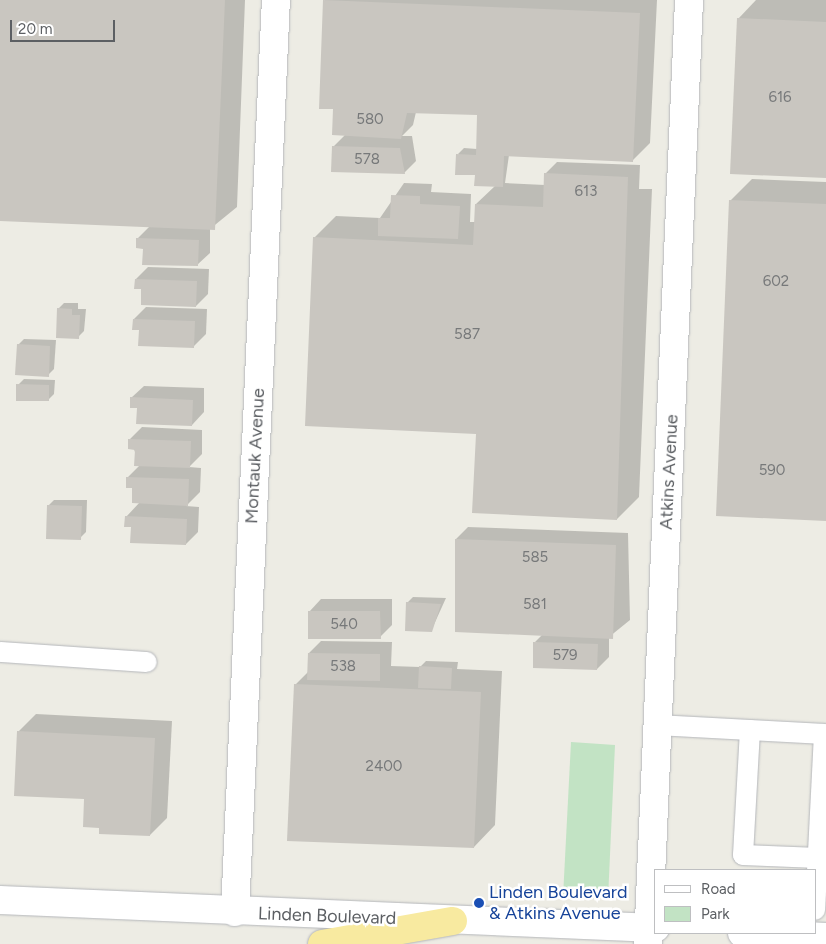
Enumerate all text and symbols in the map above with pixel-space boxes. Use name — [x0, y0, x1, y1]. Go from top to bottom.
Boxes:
scale bar — [12, 10, 118, 42]
text: 20 m — [18, 20, 52, 38]
house number: 616 — [768, 89, 792, 107]
house number: 580 — [356, 111, 384, 129]
house number: 578 — [354, 151, 380, 169]
house number: 613 — [575, 183, 597, 201]
house number: 602 — [763, 273, 789, 291]
house number: 587 — [454, 326, 480, 344]
street label: Montauk Avenue — [241, 388, 269, 524]
street label: Atkins Avenue — [655, 414, 683, 530]
house number: 590 — [759, 462, 785, 480]
house number: 585 — [522, 549, 548, 567]
house number: 581 — [523, 596, 547, 614]
house number: 540 — [330, 616, 358, 634]
house number: 579 — [552, 647, 578, 665]
house number: 538 — [330, 658, 356, 676]
house number: 2400 — [366, 758, 402, 776]
legend — [654, 869, 816, 934]
text: Road — [701, 880, 736, 898]
place label: Linden Boulevard & Atkins Avenue — [489, 882, 627, 924]
marker: Linden Boulevard & Atkins Avenue — [473, 897, 485, 909]
street label: Linden Boulevard — [257, 903, 397, 929]
text: Park — [701, 905, 730, 923]

